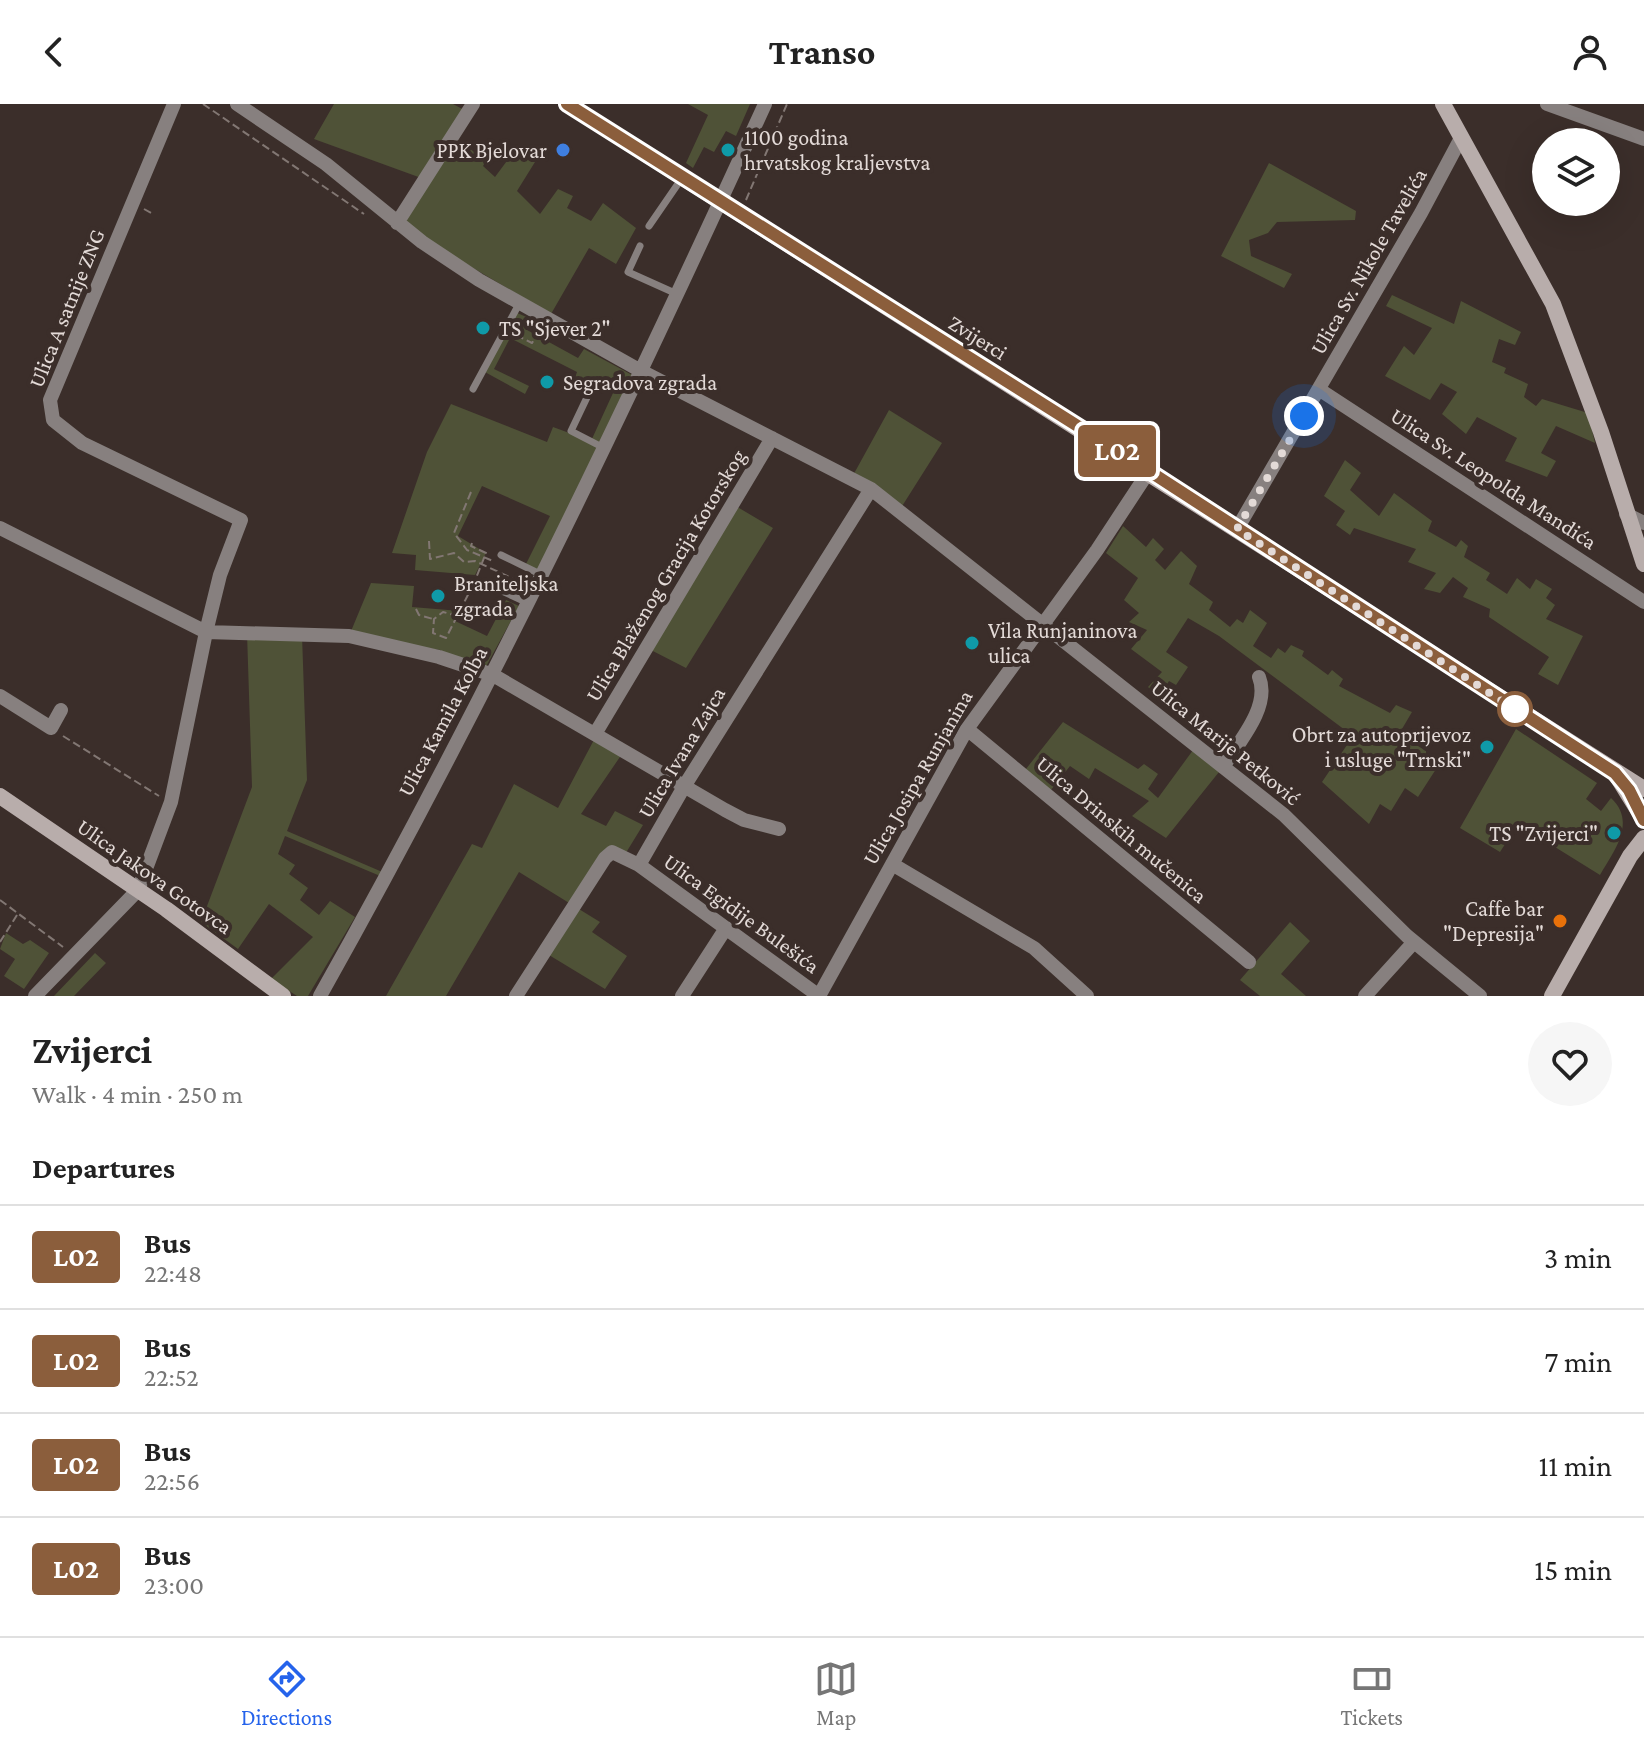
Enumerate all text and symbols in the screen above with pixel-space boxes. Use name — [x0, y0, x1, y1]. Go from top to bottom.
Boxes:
icon: back — [32, 30, 76, 74]
icon: person — [1568, 30, 1612, 74]
text: Transo — [769, 32, 875, 72]
place label: 1100 godina hrvatskog kraljevstva — [744, 125, 930, 175]
map controls — [1532, 128, 1620, 216]
button: layers — [1532, 128, 1620, 216]
place label: PPK Bjelovar — [436, 138, 547, 163]
marker: PPK Bjelovar — [554, 141, 572, 159]
marker: 1100 godina hrvatskog kraljevstva — [719, 141, 737, 159]
street label: Ulica Sv. Nikole Tavelića — [1305, 164, 1432, 359]
street label: Ulica A satnije ZNG — [23, 225, 110, 391]
street label: Zvijerci — [944, 310, 1012, 365]
place label: TS "Sjever 2" — [499, 316, 610, 341]
marker: TS "Sjever 2" — [474, 319, 492, 337]
place label: Segradova zgrada — [563, 370, 717, 395]
marker: Segradova zgrada — [538, 373, 556, 391]
your location — [1284, 396, 1324, 436]
street label: Ulica Sv. Leopolda Mandića — [1386, 402, 1601, 554]
line badge: L02 — [1071, 425, 1163, 477]
text: L02 — [1094, 435, 1140, 466]
street label: Ulica Blaženog Gracija Kotorskog — [580, 444, 751, 706]
place label: Braniteljska zgrada — [454, 571, 558, 621]
marker: Braniteljska zgrada — [429, 587, 447, 605]
place label: Vila Runjaninova ulica — [988, 618, 1138, 668]
marker: Vila Runjaninova ulica — [963, 634, 981, 652]
street label: Ulica Kamila Kolba — [392, 642, 492, 800]
street label: Ulica Marije Petković — [1146, 675, 1305, 810]
street label: Ulica Ivana Zajca — [632, 682, 730, 822]
street label: Ulica Josipa Runjanina — [857, 685, 978, 869]
unlabelled marker — [1498, 692, 1532, 726]
place label: Obrt za autoprijevoz i usluge "Trnski" — [1292, 722, 1471, 772]
marker: Obrt za autoprijevoz i usluge "Trnski" — [1478, 738, 1496, 756]
street label: Ulica Drinskih mučenica — [1031, 751, 1212, 908]
street label: Ulica Jakova Gotovca — [72, 814, 237, 939]
place label: TS "Zvijerci" — [1489, 821, 1598, 846]
marker: TS "Zvijerci" — [1605, 824, 1623, 842]
street label: Ulica Egidije Bulešića — [659, 848, 825, 978]
place label: Caffe bar "Depresija" — [1443, 896, 1544, 946]
marker: Caffe bar "Depresija" — [1551, 912, 1569, 930]
button: heart — [1528, 1022, 1612, 1106]
text: Zvijerci — [32, 1029, 152, 1071]
text: Walk · 4 min · 250 m — [32, 1080, 243, 1109]
text: Departures — [32, 1151, 175, 1184]
text: Bus — [144, 1226, 191, 1259]
text: L02 — [53, 1241, 99, 1272]
text: 3 min — [1544, 1241, 1612, 1274]
text: 22:48 — [144, 1259, 202, 1288]
text: Bus — [144, 1330, 191, 1363]
text: L02 — [53, 1345, 99, 1376]
text: 7 min — [1544, 1345, 1612, 1378]
text: 22:52 — [144, 1363, 199, 1392]
text: Bus — [144, 1434, 191, 1467]
text: L02 — [53, 1449, 99, 1480]
text: 11 min — [1538, 1449, 1612, 1482]
text: 22:56 — [144, 1467, 200, 1496]
text: Bus — [144, 1538, 191, 1571]
text: L02 — [53, 1553, 99, 1584]
text: 15 min — [1534, 1553, 1612, 1586]
text: 23:00 — [144, 1571, 204, 1600]
tab: Directions — [241, 1657, 332, 1730]
tab: Map — [814, 1657, 858, 1730]
tab: Tickets — [1340, 1657, 1403, 1730]

